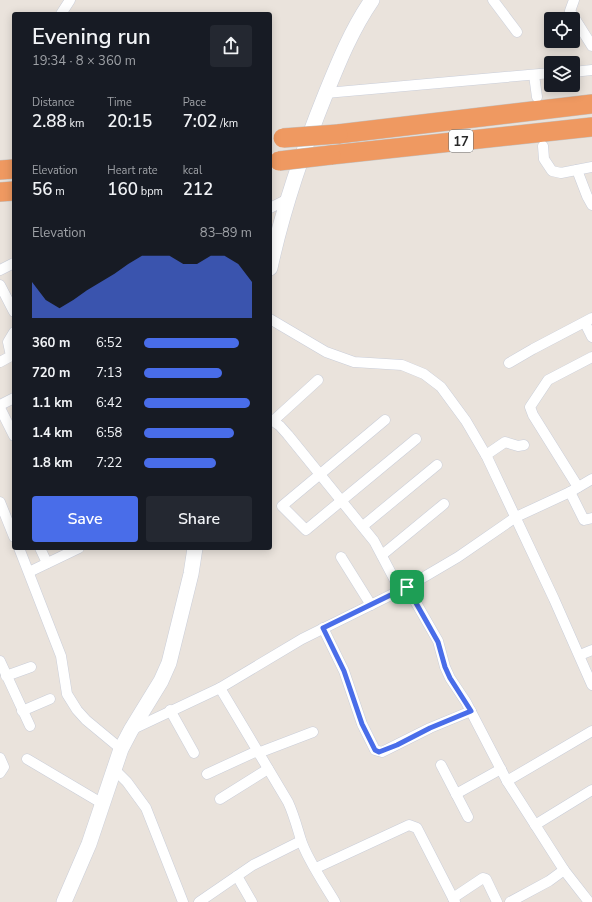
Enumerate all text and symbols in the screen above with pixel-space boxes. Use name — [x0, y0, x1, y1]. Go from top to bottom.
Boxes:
map controls — [544, 12, 580, 92]
button: locate — [544, 12, 580, 48]
text: Evening run — [32, 22, 151, 52]
button: share — [210, 25, 252, 67]
text: 19:34 · 8 × 360 m — [32, 52, 136, 70]
button: layers — [544, 56, 580, 92]
text: Distance — [32, 95, 75, 110]
text: Time — [107, 95, 132, 110]
text: Pace — [183, 95, 206, 110]
text: 2.88 — [32, 110, 67, 133]
text: 20:15 — [107, 110, 152, 133]
text: 7:02 — [183, 110, 217, 133]
text: km — [67, 116, 84, 131]
text: /km — [217, 116, 238, 131]
road number: 17 — [449, 130, 473, 152]
text: Elevation — [32, 163, 78, 178]
text: Heart rate — [107, 163, 158, 178]
text: kcal — [183, 163, 202, 178]
text: 56 — [32, 178, 52, 201]
text: 160 — [107, 178, 138, 201]
text: 212 — [183, 178, 213, 201]
text: m — [52, 184, 65, 199]
text: bpm — [138, 184, 163, 199]
text: Elevation — [32, 224, 86, 242]
text: 83–89 m — [200, 224, 252, 242]
text: 360 m — [32, 334, 70, 352]
text: 6:52 — [96, 334, 122, 352]
text: 720 m — [32, 364, 70, 382]
text: 7:13 — [96, 364, 122, 382]
text: 1.1 km — [32, 394, 73, 412]
text: 6:42 — [96, 394, 122, 412]
text: 1.4 km — [32, 424, 73, 442]
text: 6:58 — [96, 424, 122, 442]
text: 1.8 km — [32, 454, 73, 472]
text: 7:22 — [96, 454, 122, 472]
button: Save — [32, 496, 138, 542]
button: Share — [146, 496, 252, 542]
pin — [390, 570, 424, 604]
icon: arrive — [396, 576, 418, 598]

